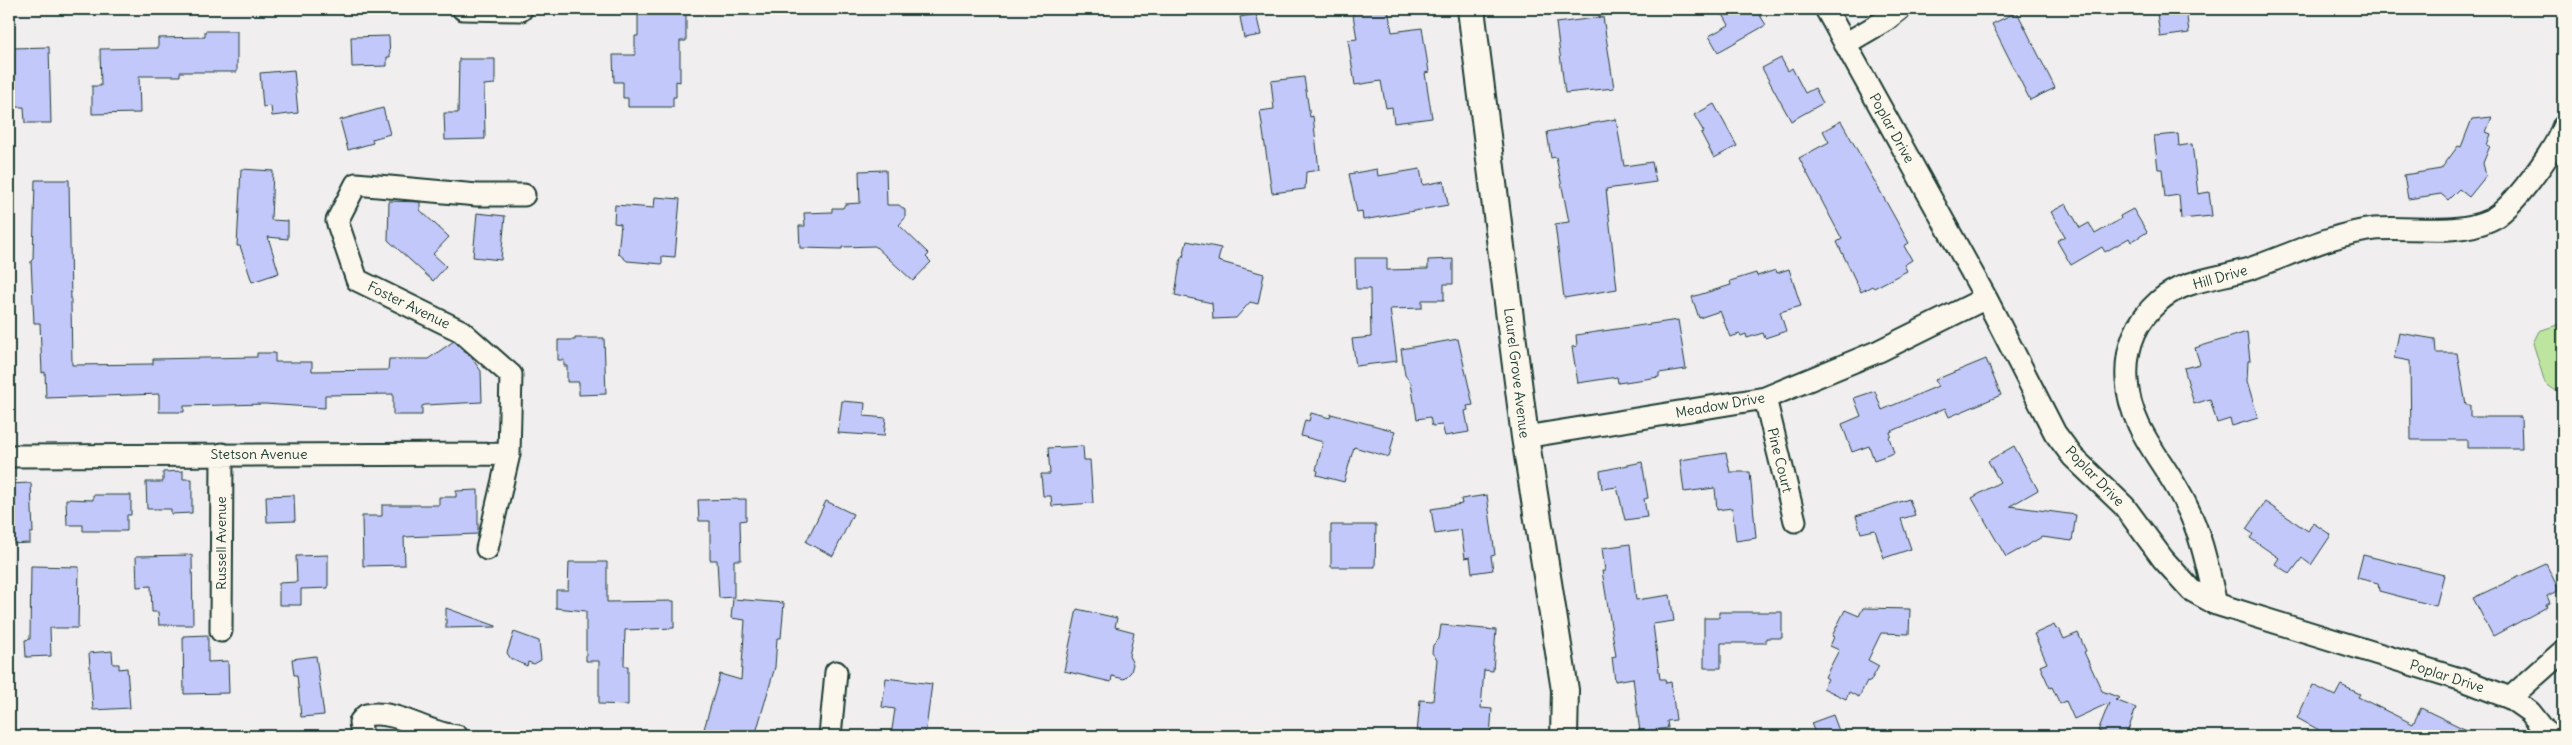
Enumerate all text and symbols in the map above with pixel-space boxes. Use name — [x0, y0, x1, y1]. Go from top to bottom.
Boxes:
street label: Poplar Drive — [1865, 90, 1919, 166]
street label: Hill Drive — [2191, 261, 2249, 293]
street label: Foster Avenue — [365, 277, 453, 333]
street label: Laurel Grove Avenue — [1500, 307, 1534, 439]
street label: Meadow Drive — [1674, 388, 1766, 422]
street label: Pine Court — [1763, 426, 1797, 495]
street label: Poplar Drive — [2062, 442, 2128, 510]
street label: Stetson Avenue — [211, 445, 307, 463]
street label: Russell Avenue — [212, 496, 230, 590]
street label: Poplar Drive — [2407, 656, 2487, 696]

